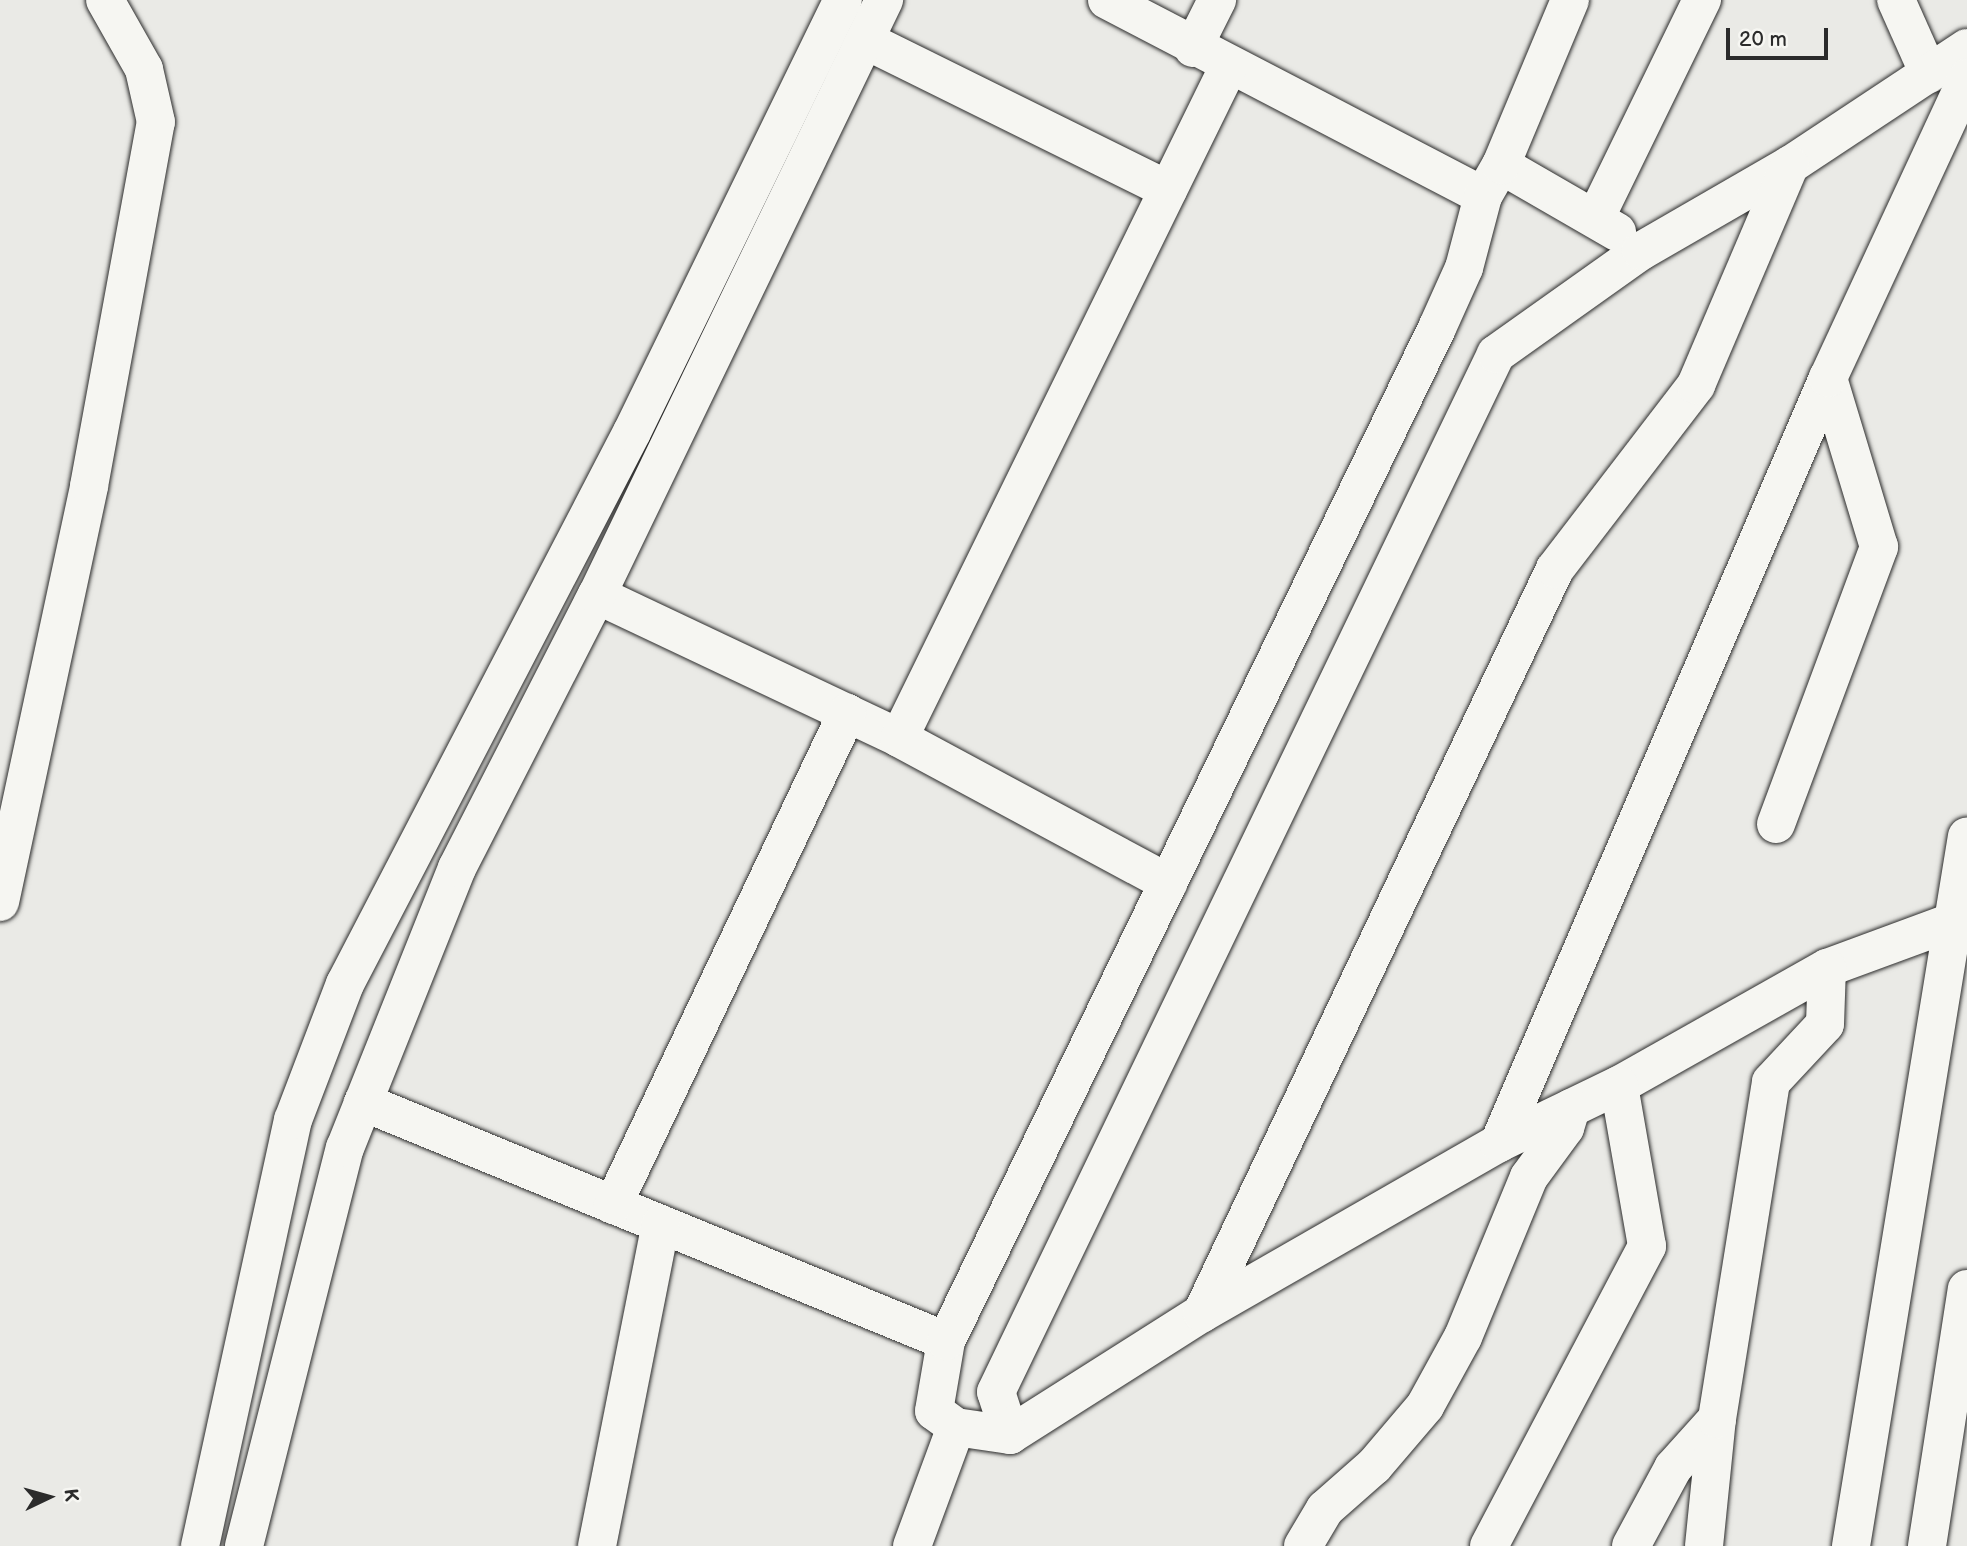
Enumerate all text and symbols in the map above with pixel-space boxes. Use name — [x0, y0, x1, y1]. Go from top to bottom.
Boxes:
scale bar — [1729, 14, 1830, 58]
text: 20 m — [1739, 27, 1787, 52]
north arrow — [14, 1462, 84, 1532]
text: K — [58, 1488, 82, 1503]

